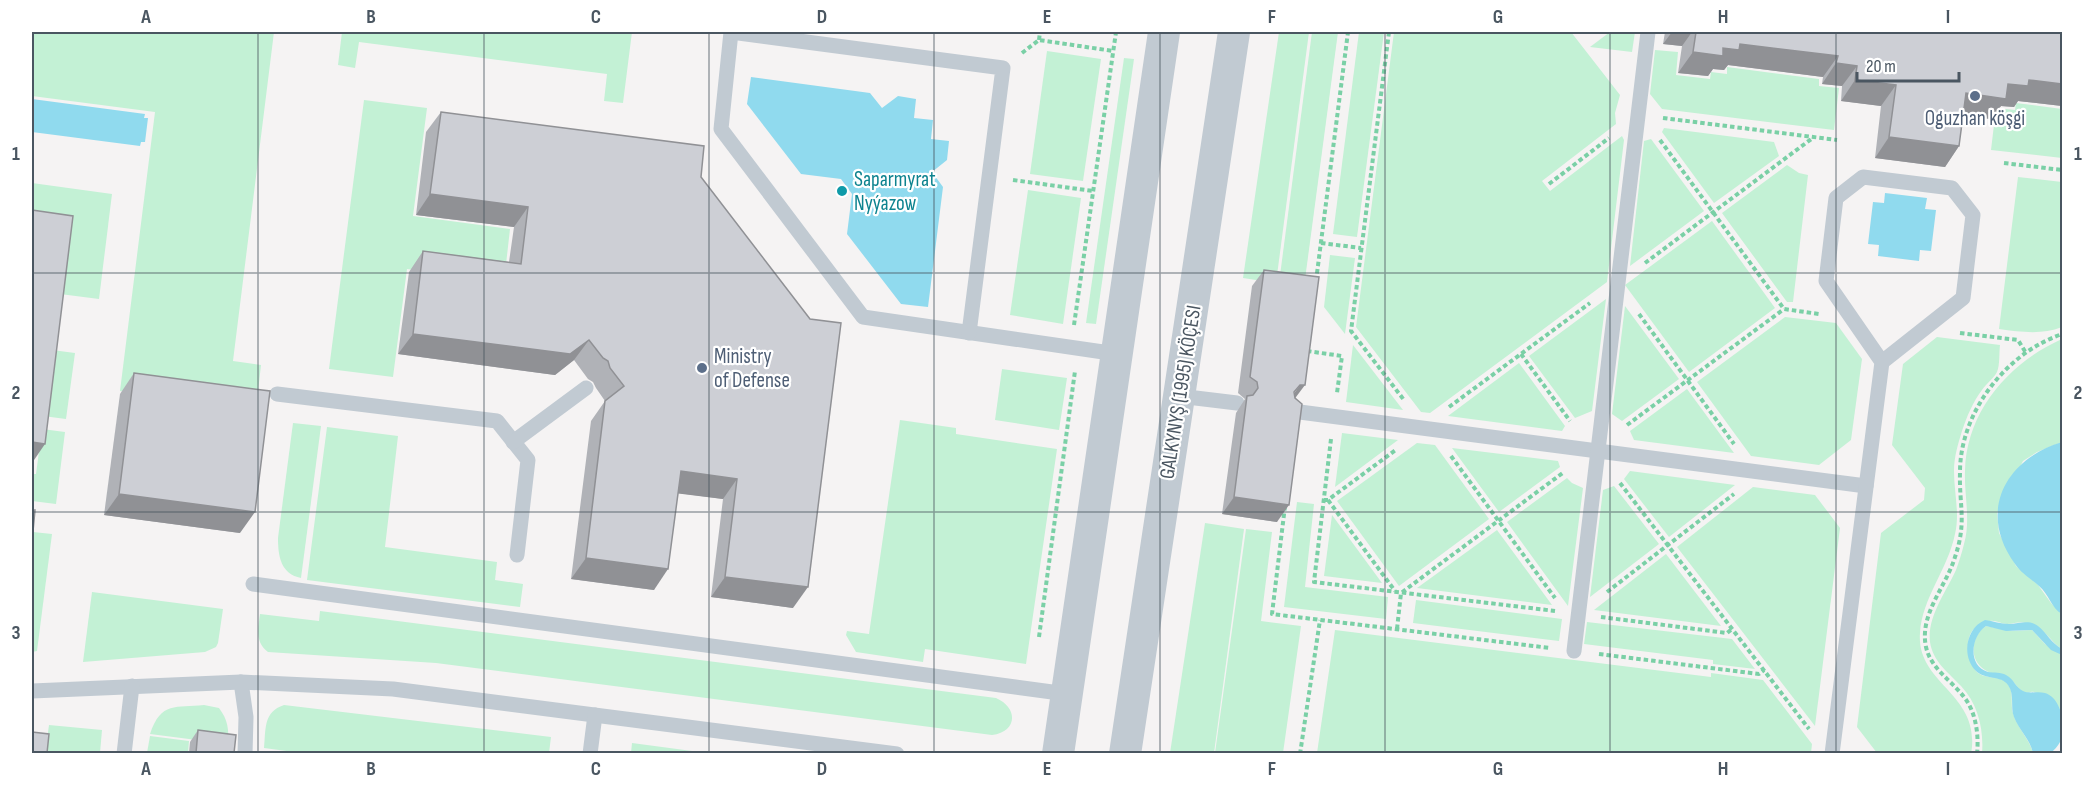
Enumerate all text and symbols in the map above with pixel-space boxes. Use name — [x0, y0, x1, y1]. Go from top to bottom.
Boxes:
text: A — [140, 5, 151, 29]
text: B — [366, 5, 376, 29]
text: C — [591, 5, 601, 29]
text: D — [817, 5, 827, 29]
text: E — [1043, 5, 1051, 29]
text: F — [1268, 5, 1276, 29]
text: G — [1493, 5, 1503, 29]
text: H — [1718, 5, 1728, 29]
text: I — [1946, 5, 1950, 29]
scale bar — [1857, 45, 1959, 83]
text: 20 m — [1866, 56, 1896, 77]
marker: Oguzhan köşgi — [1968, 89, 1982, 103]
place label: Oguzhan köşgi — [1925, 106, 2025, 131]
text: 1 — [12, 142, 20, 166]
text: 1 — [2074, 142, 2082, 166]
place label: Saparmyrat Nyýazow — [854, 167, 936, 216]
marker: Saparmyrat Nyýazow — [835, 184, 849, 198]
street label: GALKYNYŞ (1995) KÖÇESI — [1154, 303, 1207, 481]
place label: Ministry of Defense — [714, 344, 790, 393]
marker: Ministry of Defense — [695, 361, 709, 375]
text: 2 — [12, 381, 20, 405]
text: 2 — [2074, 381, 2082, 405]
text: 3 — [12, 621, 21, 645]
text: 3 — [2074, 621, 2083, 645]
text: A — [140, 757, 151, 781]
text: B — [366, 757, 376, 781]
text: C — [591, 757, 601, 781]
text: D — [817, 757, 827, 781]
text: E — [1043, 757, 1051, 781]
text: F — [1268, 757, 1276, 781]
text: G — [1493, 757, 1503, 781]
text: H — [1718, 757, 1728, 781]
text: I — [1946, 757, 1950, 781]

